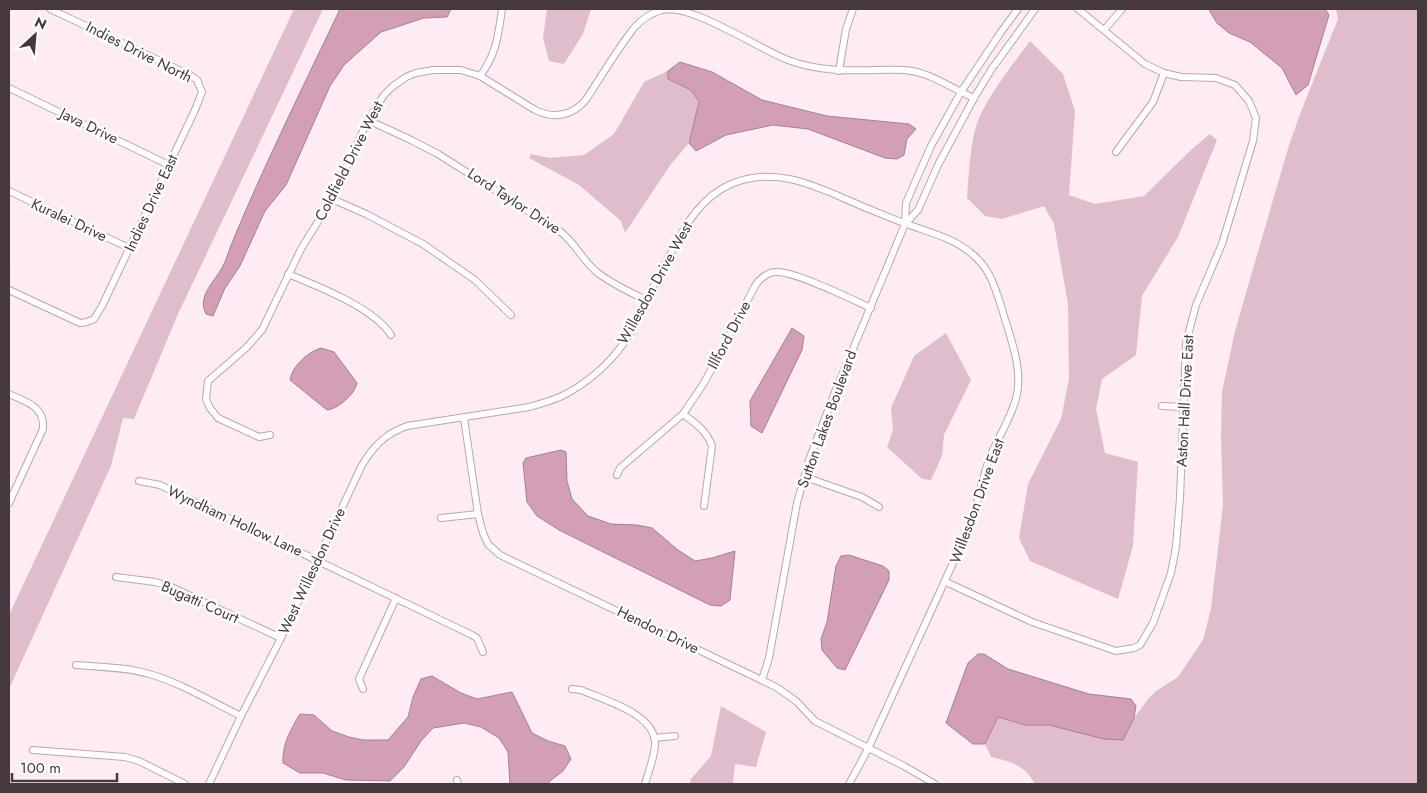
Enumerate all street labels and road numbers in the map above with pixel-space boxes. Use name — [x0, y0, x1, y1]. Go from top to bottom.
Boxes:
street label: Indies Drive North — [82, 16, 196, 88]
street label: Coldfield Drive West — [309, 97, 389, 225]
street label: Java Drive — [54, 102, 122, 150]
street label: Indies Drive East — [119, 150, 183, 255]
street label: Lord Taylor Drive — [463, 163, 565, 240]
street label: Kuralei Drive — [28, 193, 111, 247]
street label: Willesdon Drive West — [612, 217, 698, 348]
street label: Illford Drive — [702, 297, 756, 373]
street label: Aston Hall Drive East — [1171, 334, 1199, 468]
street label: Sutton Lakes Boulevard — [792, 347, 862, 491]
street label: Willesdon Drive East — [944, 435, 1010, 567]
street label: Wyndham Hollow Lane — [164, 480, 307, 562]
street label: West Willesdon Drive — [273, 504, 351, 638]
street label: Bugatti Court — [158, 575, 243, 629]
street label: Hendon Drive — [613, 601, 703, 659]

